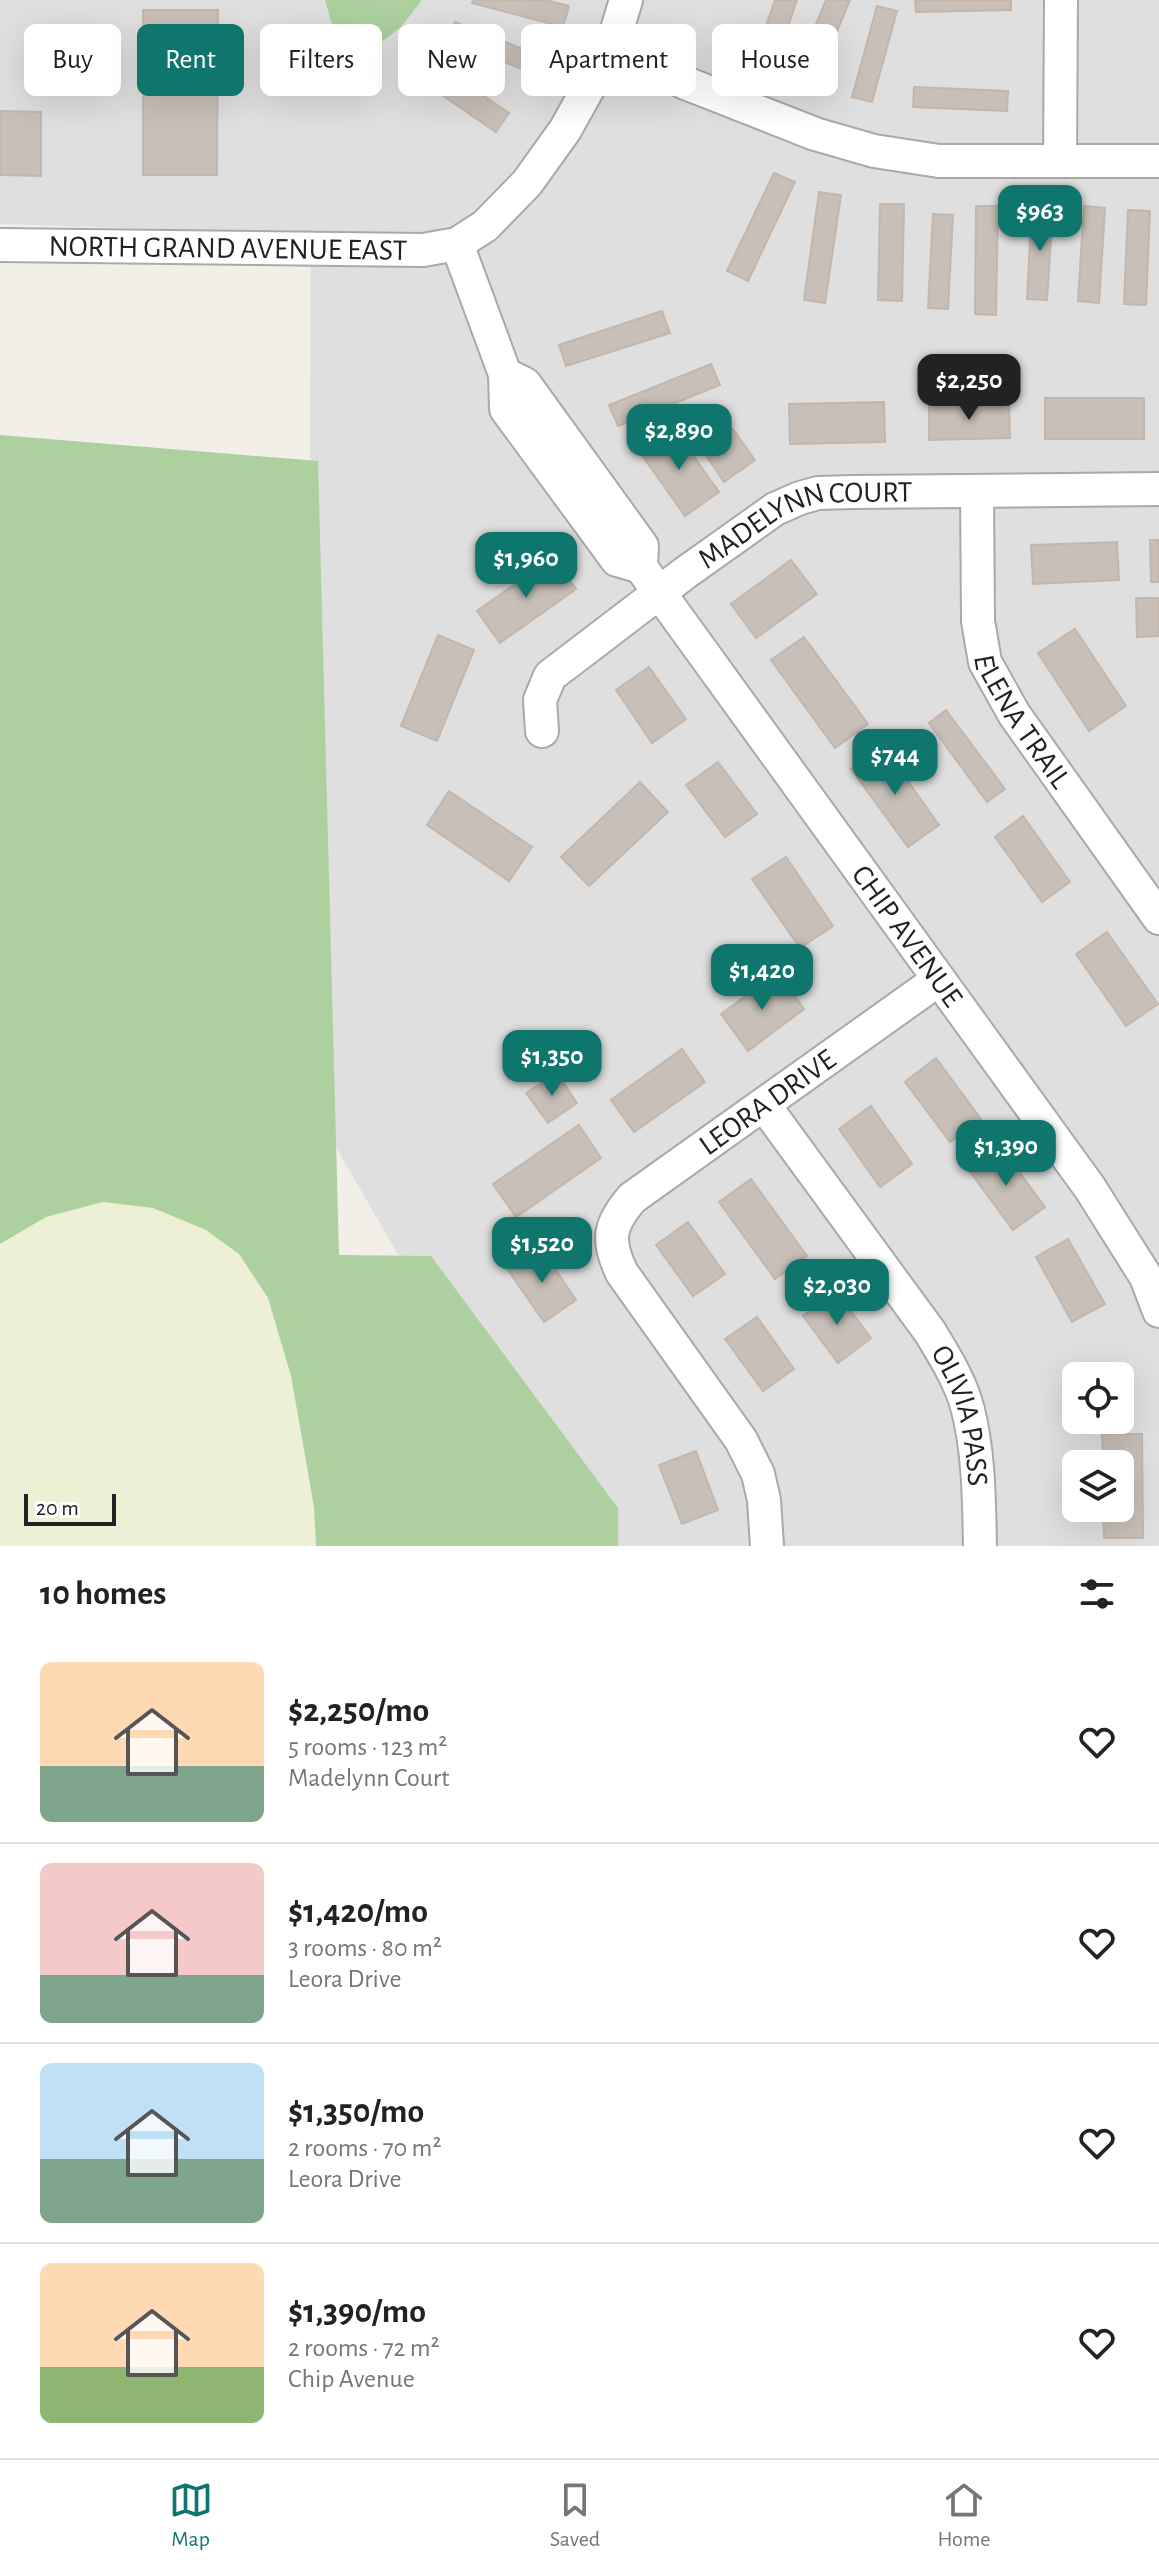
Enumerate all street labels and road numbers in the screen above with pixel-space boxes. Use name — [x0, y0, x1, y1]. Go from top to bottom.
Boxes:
street label: NORTH GRAND AVENUE EAST — [49, 232, 408, 266]
street label: MADELYNN COURT — [693, 477, 913, 575]
street label: ELENA TRAIL — [968, 652, 1076, 794]
street label: CHIP AVENUE — [846, 860, 968, 1012]
street label: LEORA DRIVE — [694, 1044, 841, 1161]
street label: OLIVIA PASS — [925, 1340, 992, 1487]

